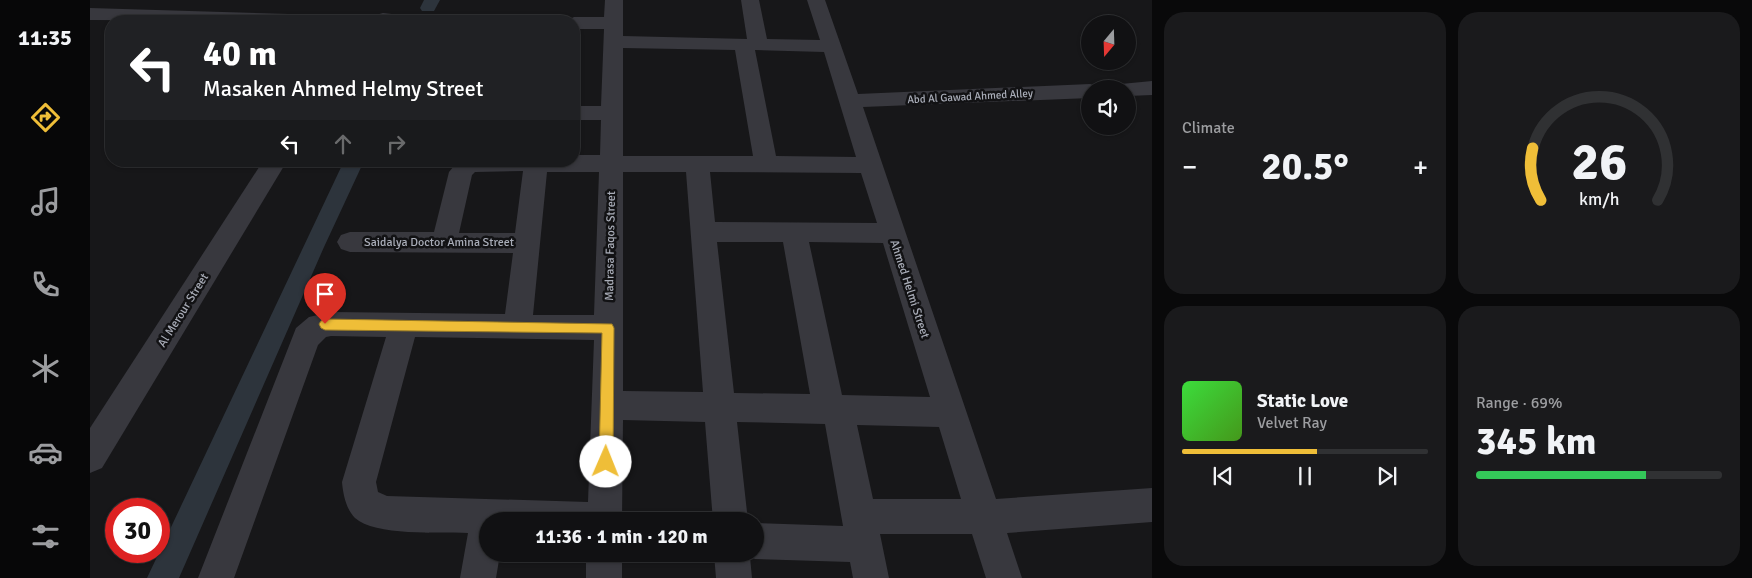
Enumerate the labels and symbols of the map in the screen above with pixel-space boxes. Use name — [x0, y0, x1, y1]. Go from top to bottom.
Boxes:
north arrow — [1081, 15, 1136, 70]
street label: Abd Al Gawad Ahmed Alley — [907, 87, 1034, 106]
street label: Madrasa Faqos Street — [602, 191, 619, 301]
street label: Saidalya Doctor Amina Street — [364, 235, 514, 250]
street label: Ahmed Helmi Street — [887, 238, 933, 340]
street label: Al Merour Street — [155, 271, 212, 350]
pin — [304, 273, 346, 324]
position arrow — [579, 435, 631, 487]
speed limit sign: 30 — [105, 498, 170, 563]

